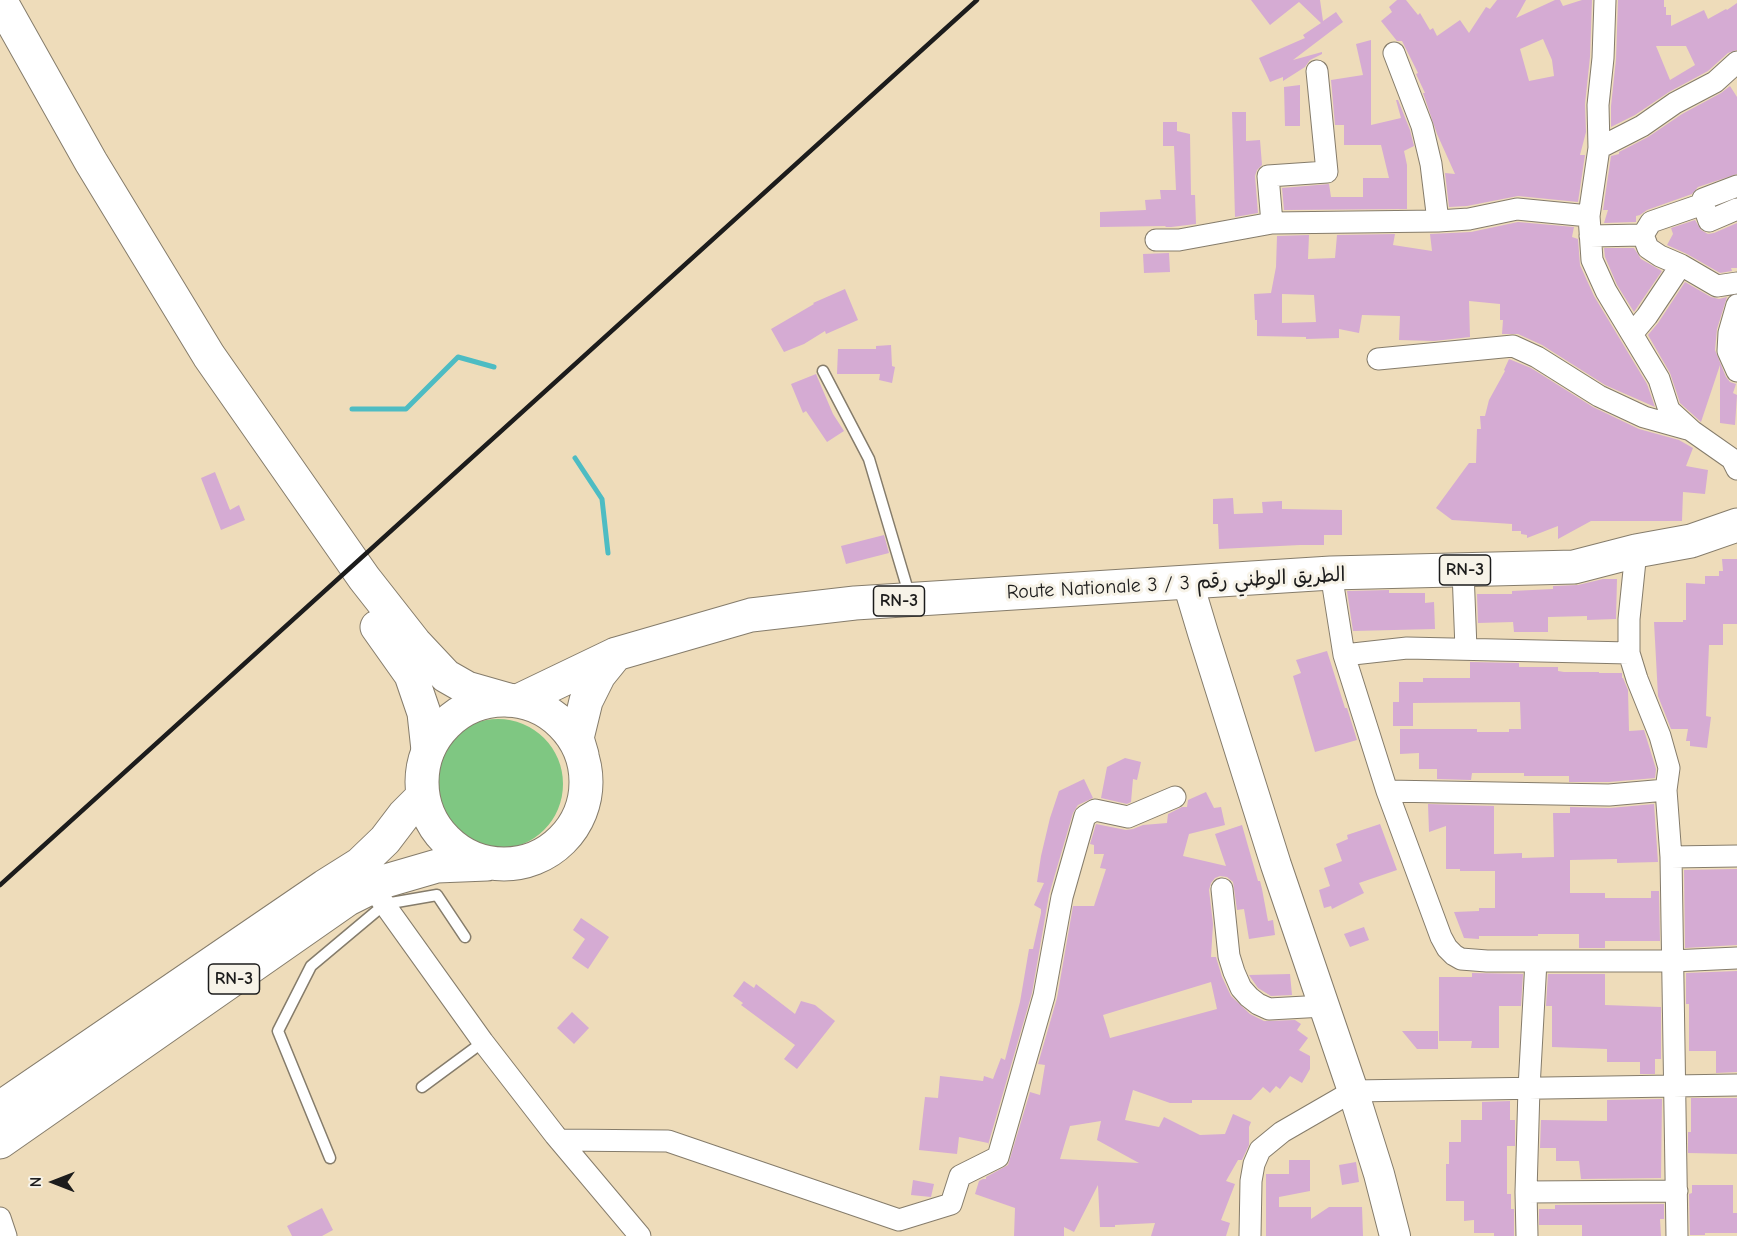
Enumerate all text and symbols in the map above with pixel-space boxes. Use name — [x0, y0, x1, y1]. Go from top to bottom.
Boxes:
road number: RN-3 — [1440, 555, 1490, 585]
street label: Route Nationale 3 / الطريق الوطني رقم 3 — [1006, 563, 1346, 605]
road number: RN-3 — [874, 586, 924, 616]
road number: RN-3 — [208, 964, 260, 994]
north arrow — [24, 1152, 84, 1212]
text: N — [27, 1177, 45, 1187]

